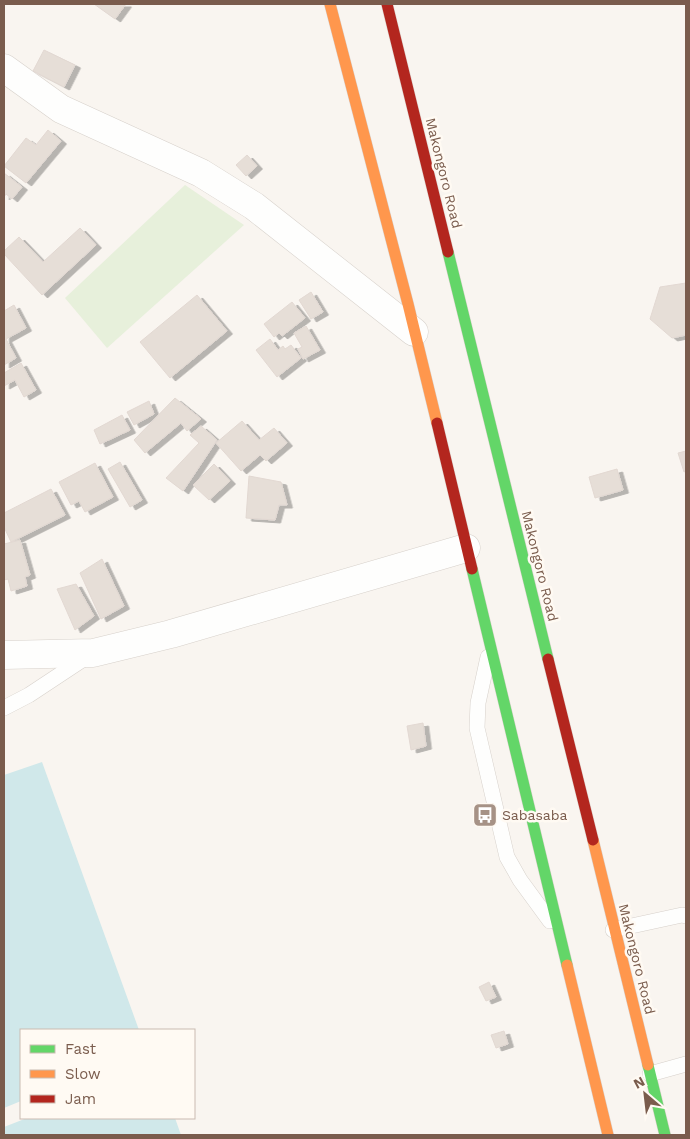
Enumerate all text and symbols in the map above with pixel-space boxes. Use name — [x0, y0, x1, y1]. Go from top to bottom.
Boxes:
street label: Makongoro Road — [423, 116, 465, 230]
street label: Makongoro Road — [519, 509, 561, 623]
bus stop icon: Sabasaba — [472, 802, 498, 828]
place label: Sabasaba — [502, 807, 568, 823]
street label: Makongoro Road — [616, 902, 658, 1016]
legend — [20, 1029, 195, 1119]
text: Fast — [65, 1040, 97, 1058]
text: Slow — [65, 1065, 101, 1083]
north arrow — [620, 1069, 670, 1119]
text: N — [631, 1073, 647, 1092]
text: Jam — [65, 1090, 96, 1108]

